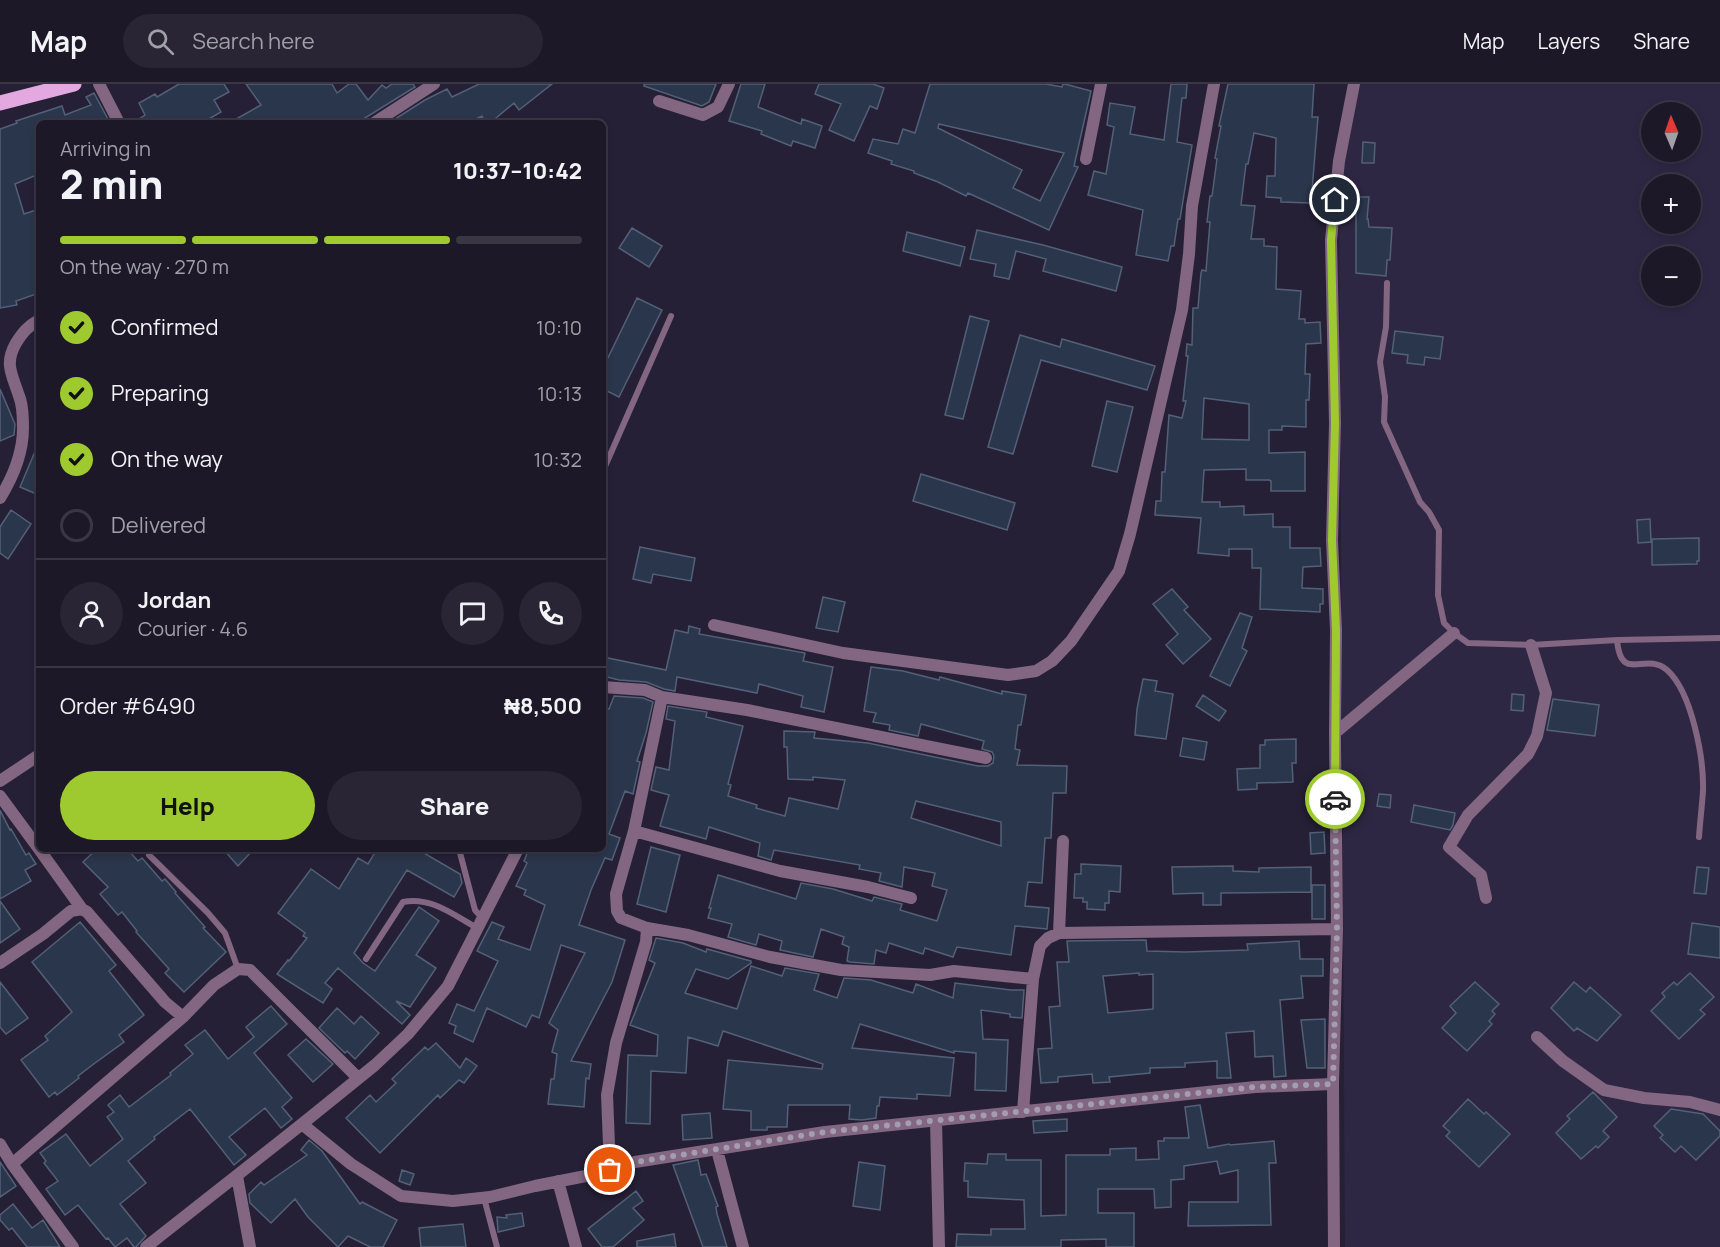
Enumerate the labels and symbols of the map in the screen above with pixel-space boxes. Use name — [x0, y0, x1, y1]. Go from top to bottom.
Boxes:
north arrow — [1641, 102, 1701, 162]
pin — [1309, 174, 1360, 225]
courier — [1305, 769, 1365, 829]
pin — [584, 1144, 635, 1195]

